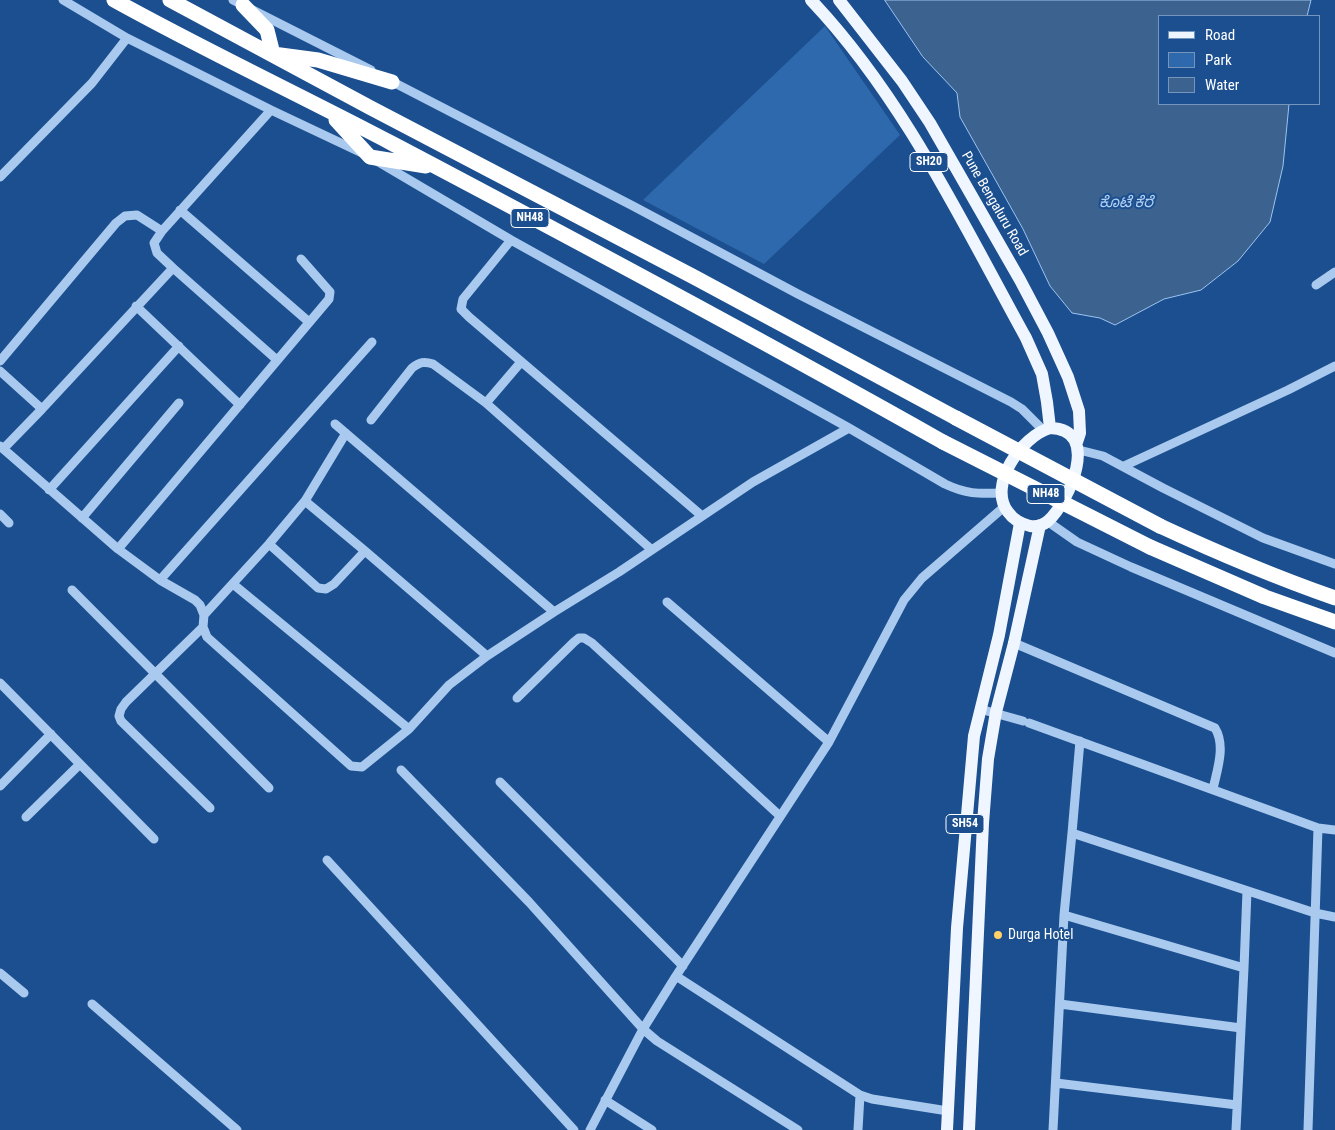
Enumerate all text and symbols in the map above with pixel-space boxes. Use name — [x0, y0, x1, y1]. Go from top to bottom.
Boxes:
legend — [1158, 15, 1320, 105]
text: Road — [1205, 26, 1235, 44]
text: Park — [1205, 51, 1232, 69]
text: Water — [1205, 76, 1239, 94]
street label: Pune Bengaluru Road — [957, 149, 1031, 259]
road number: SH20 — [910, 152, 948, 172]
water label: ಕೊಟೆ ಕೆರೆ — [1099, 194, 1153, 212]
road number: NH48 — [511, 208, 549, 228]
road number: NH48 — [1027, 484, 1065, 504]
road number: SH54 — [946, 814, 984, 834]
place label: Durga Hotel — [1008, 927, 1073, 943]
marker: Durga Hotel — [992, 929, 1004, 941]

